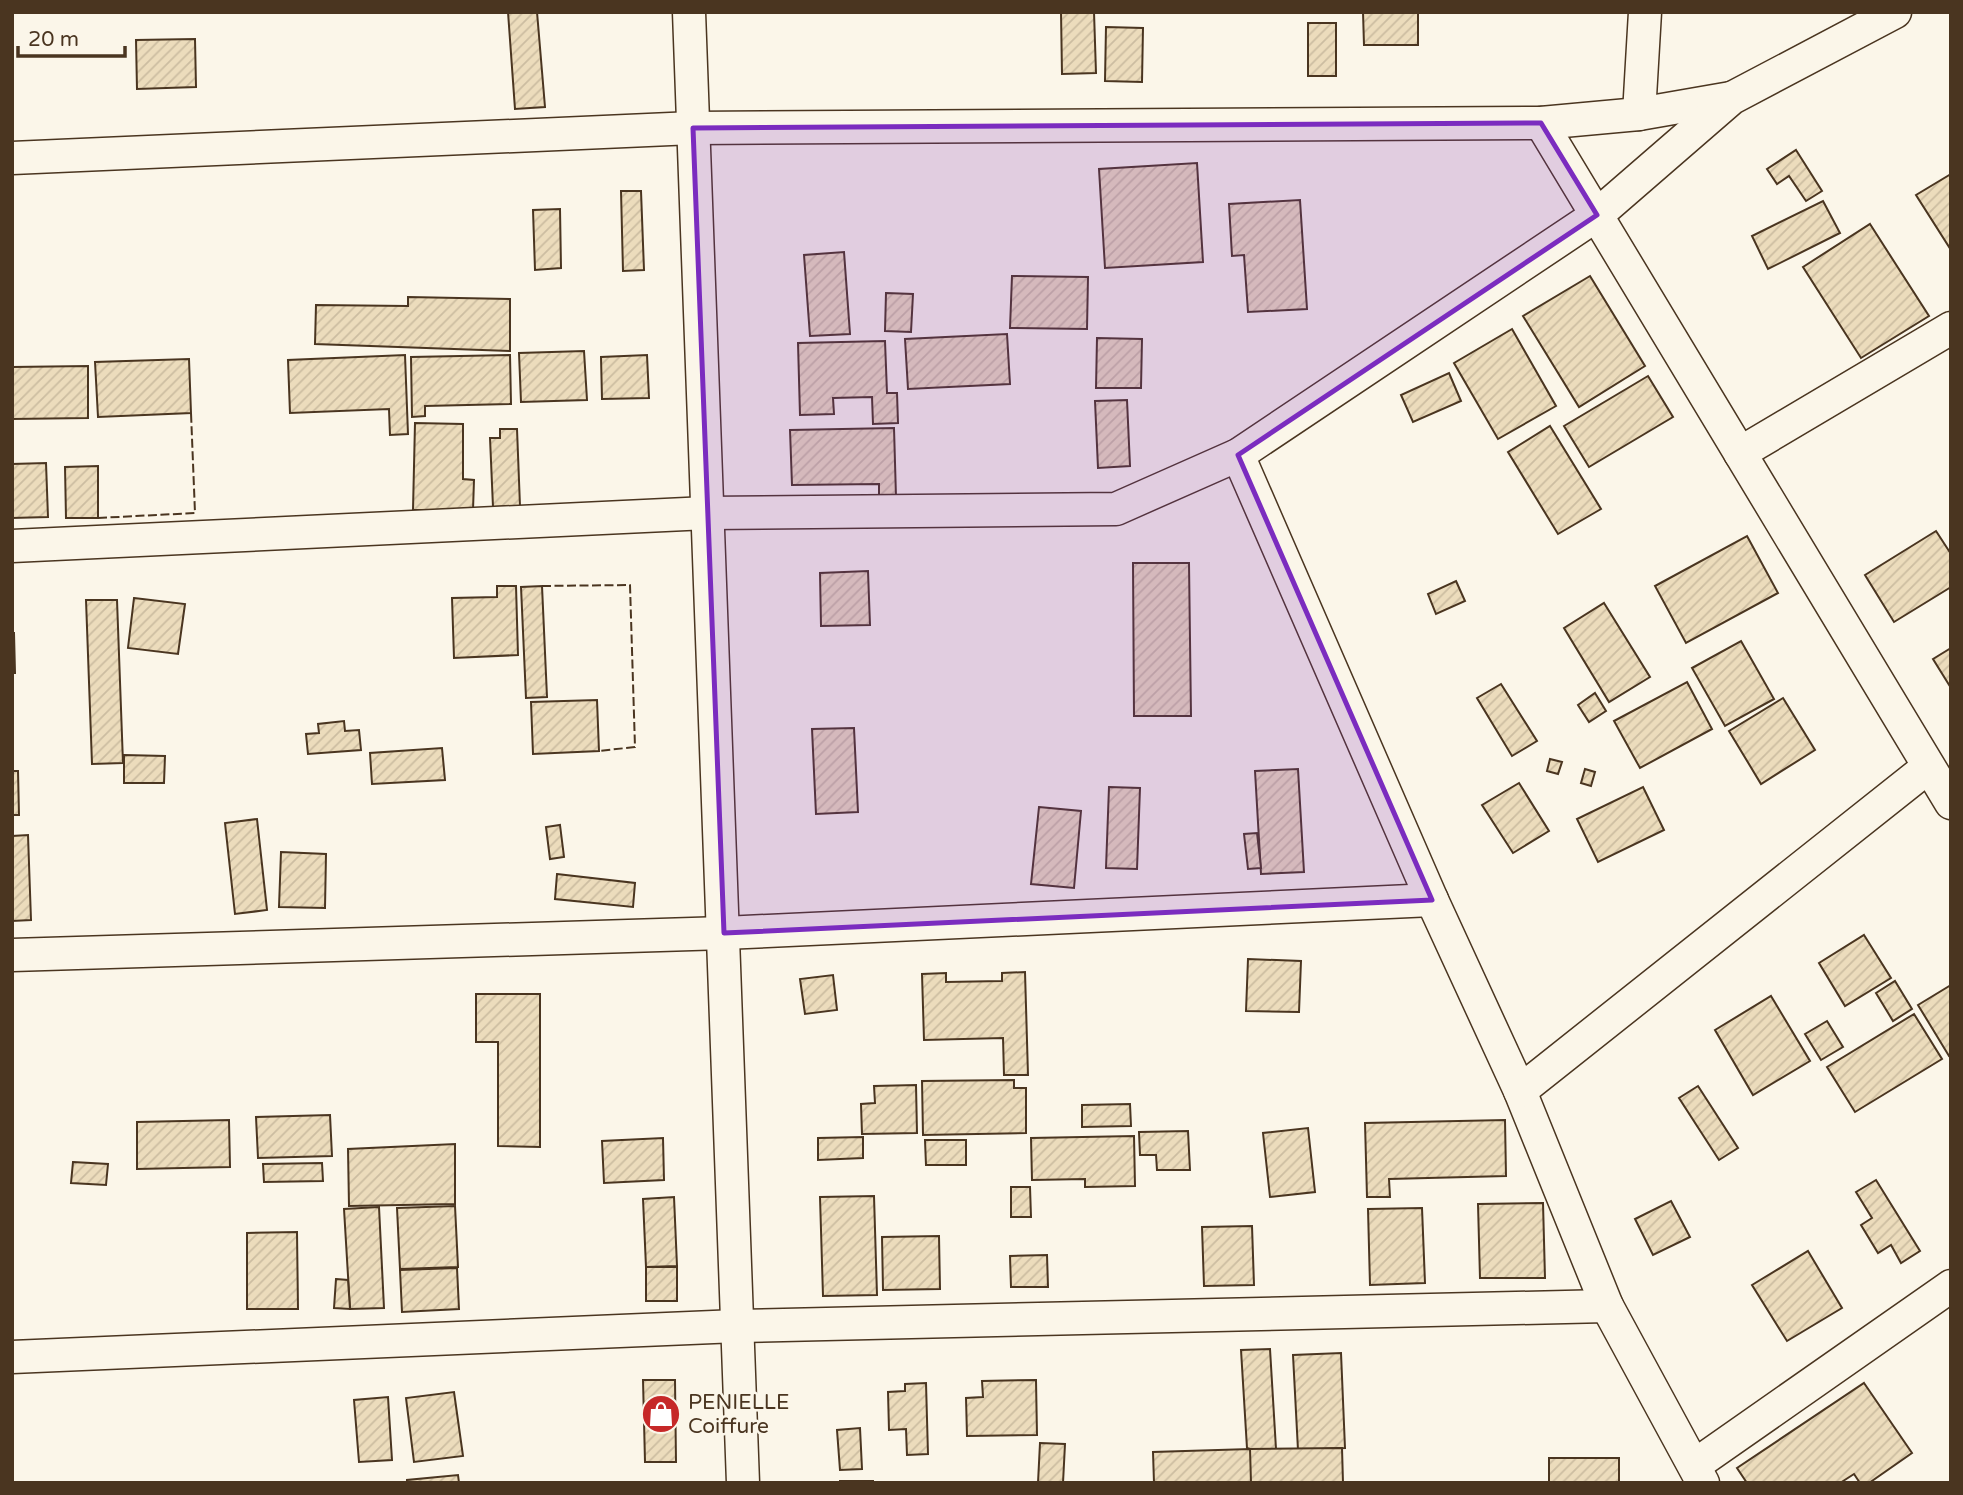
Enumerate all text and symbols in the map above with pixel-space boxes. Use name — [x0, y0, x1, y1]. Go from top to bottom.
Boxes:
scale bar — [18, 14, 124, 58]
text: 20 m — [28, 27, 79, 52]
place label: PENIELLE Coiffure — [688, 1390, 789, 1439]
shop icon: PENIELLE Coiffure — [640, 1393, 682, 1435]

